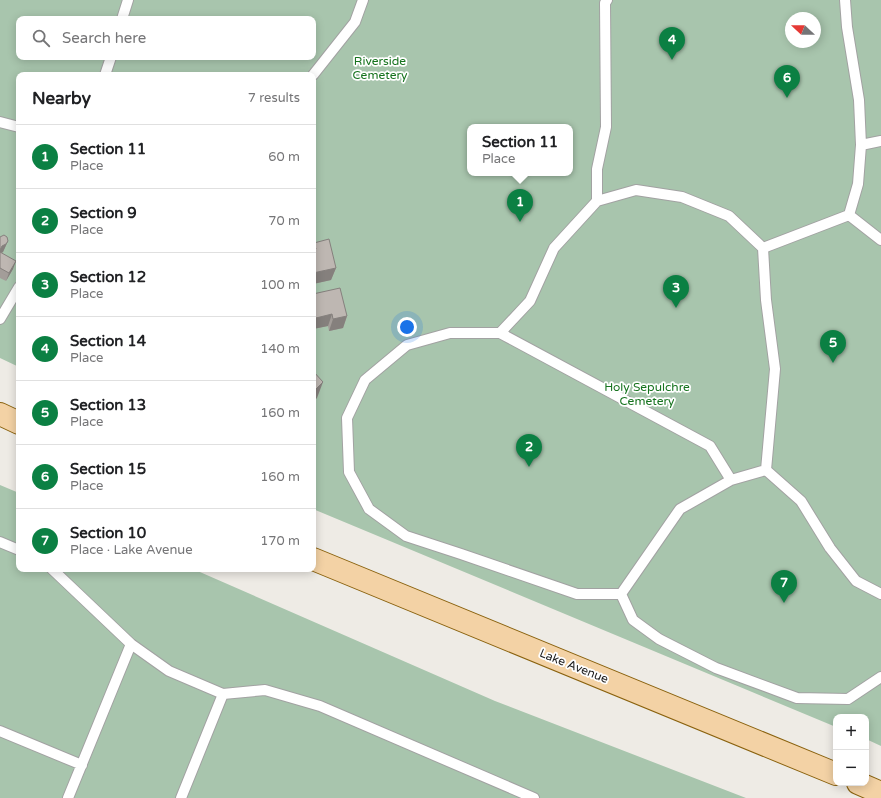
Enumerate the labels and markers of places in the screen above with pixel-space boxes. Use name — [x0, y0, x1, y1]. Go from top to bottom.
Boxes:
pin: 4 — [659, 27, 685, 60]
pin: 6 — [774, 65, 800, 98]
pin: 1 — [507, 189, 533, 222]
pin: 3 — [663, 275, 689, 308]
pin: 5 — [820, 330, 846, 363]
pin: 2 — [516, 434, 542, 467]
pin: 7 — [771, 570, 797, 603]

